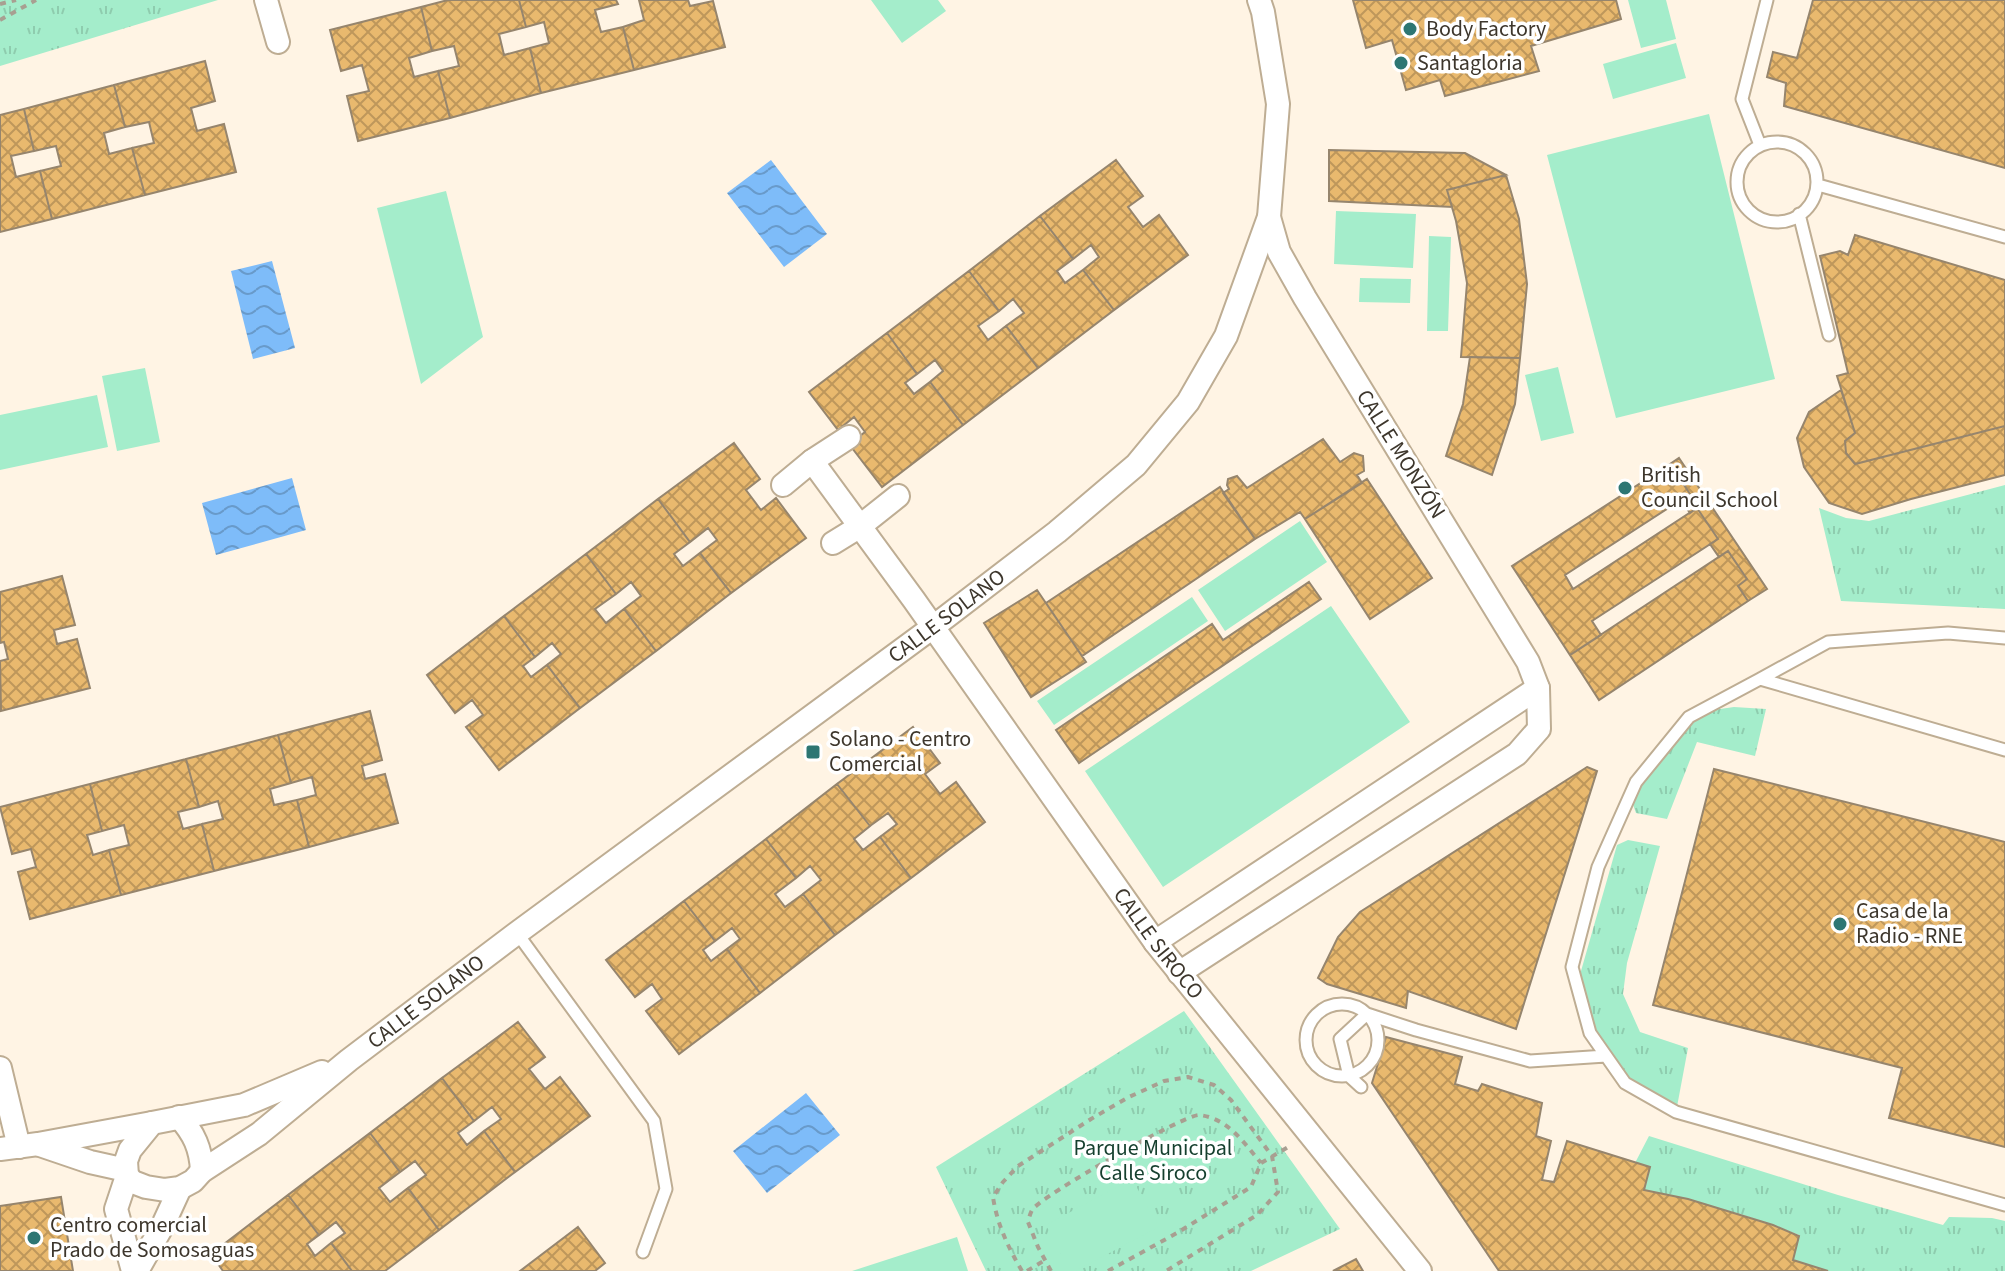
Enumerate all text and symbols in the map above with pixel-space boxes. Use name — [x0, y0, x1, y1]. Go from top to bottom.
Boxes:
place label: Body Factory — [1426, 13, 1547, 45]
marker: Body Factory — [1401, 20, 1419, 38]
place label: Santagloria — [1417, 47, 1523, 79]
marker: Santagloria — [1392, 54, 1410, 72]
street label: CALLE MONZÓN — [1348, 383, 1454, 525]
place label: British Council School — [1641, 459, 1778, 516]
marker: British Council School — [1616, 479, 1634, 497]
street label: CALLE SOLANO — [881, 561, 1012, 671]
place label: Solano - Centro Comercial — [829, 723, 971, 780]
marker: Solano - Centro Comercial — [804, 743, 822, 761]
street label: CALLE SIROCO — [1105, 881, 1211, 1006]
place label: Casa de la Radio - RNE — [1856, 895, 1963, 952]
marker: Casa de la Radio - RNE — [1831, 915, 1849, 933]
street label: CALLE SOLANO — [361, 947, 491, 1057]
park label: Parque Municipal Calle Siroco — [1074, 1132, 1232, 1189]
place label: Centro comercial Prado de Somosaguas — [50, 1209, 254, 1266]
marker: Centro comercial Prado de Somosaguas — [25, 1229, 43, 1247]

